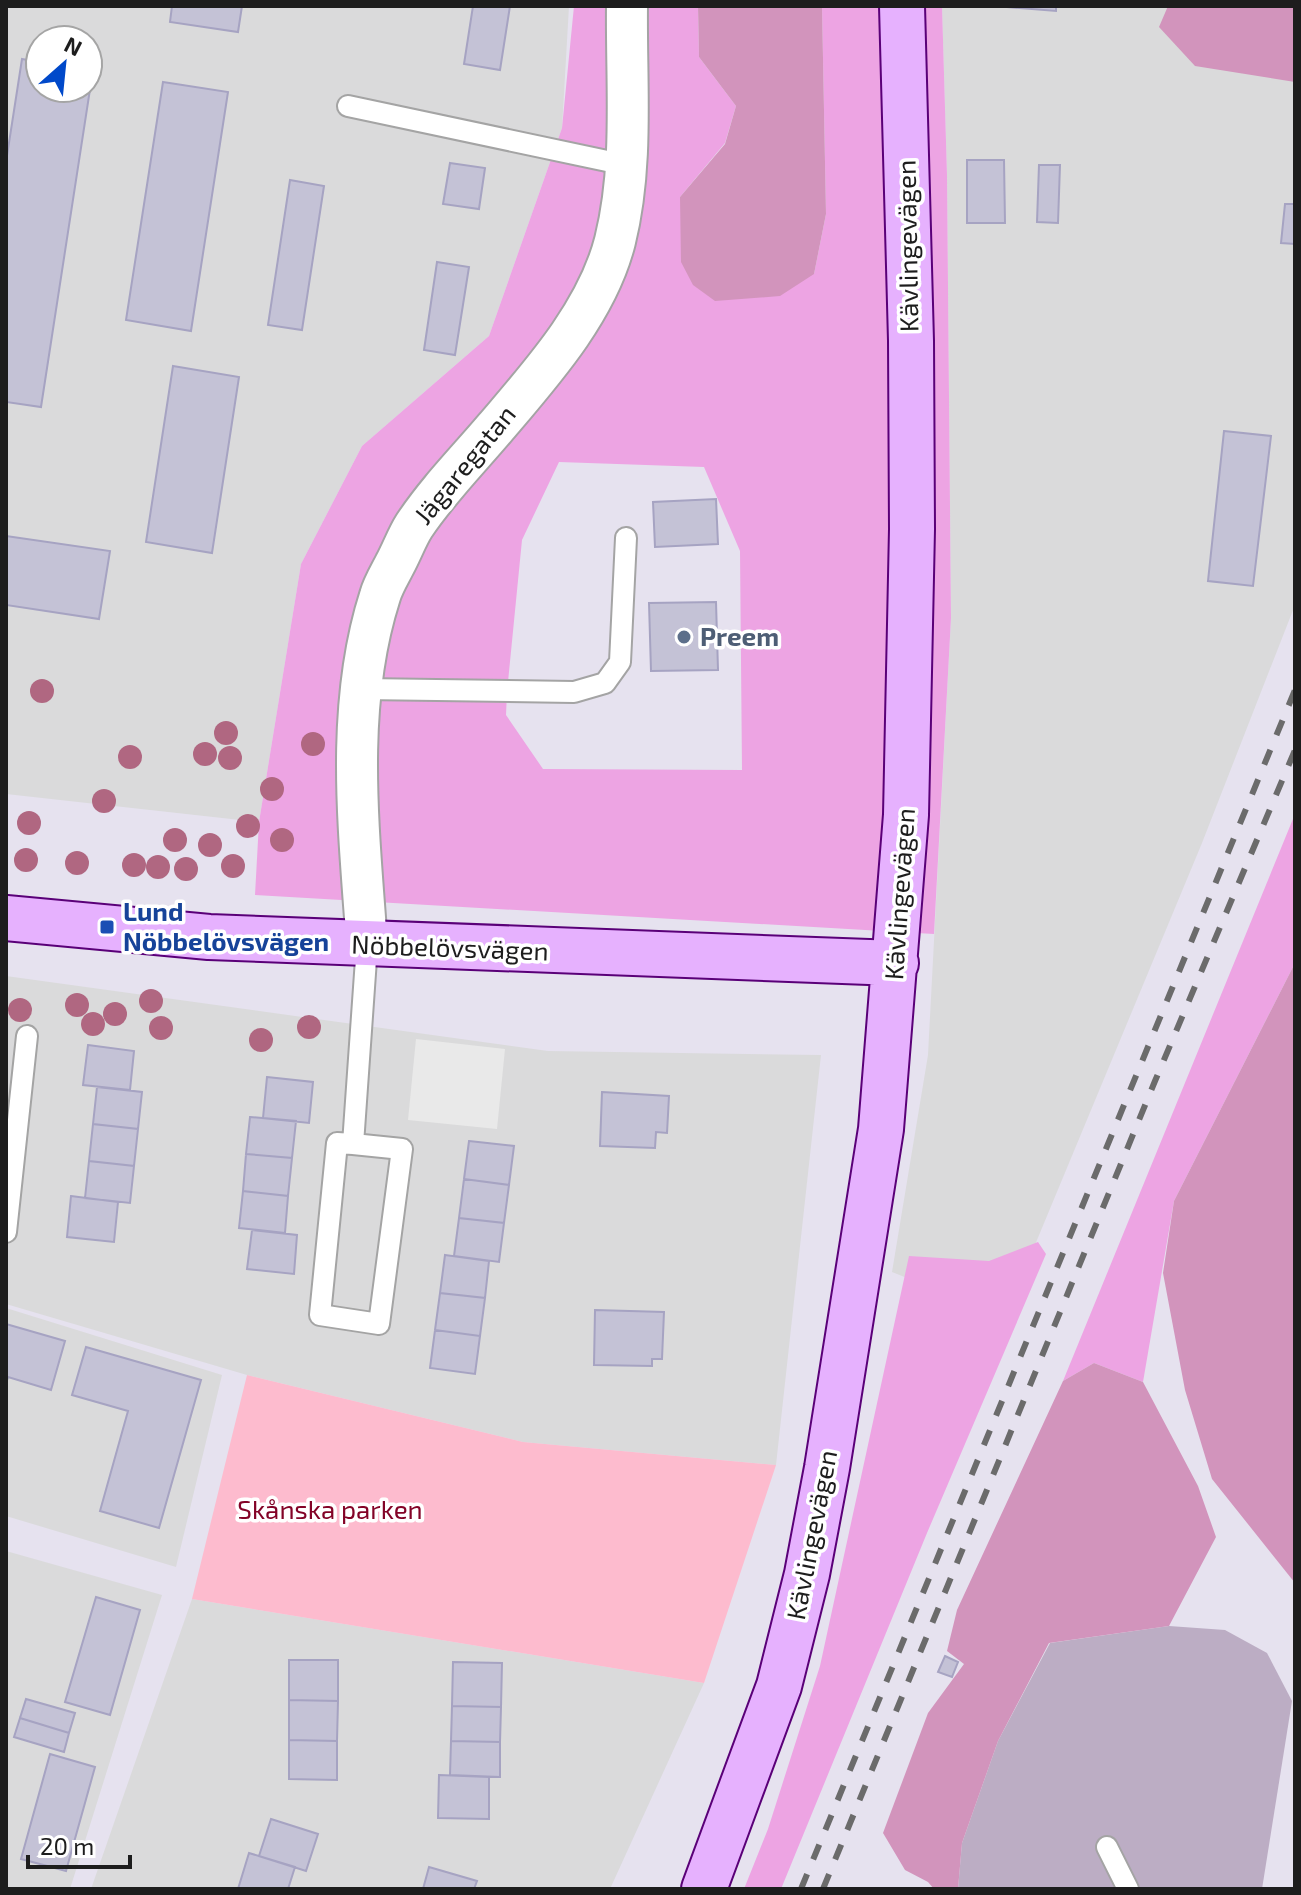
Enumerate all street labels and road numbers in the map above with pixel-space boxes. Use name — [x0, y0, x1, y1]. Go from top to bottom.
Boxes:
street label: Kävlingevägen — [889, 160, 924, 332]
street label: Jägaregatan — [407, 398, 521, 530]
street label: Kävlingevägen — [877, 807, 920, 981]
street label: Nöbbelövsvägen — [351, 928, 549, 965]
street label: Kävlingevägen — [779, 1447, 842, 1622]

